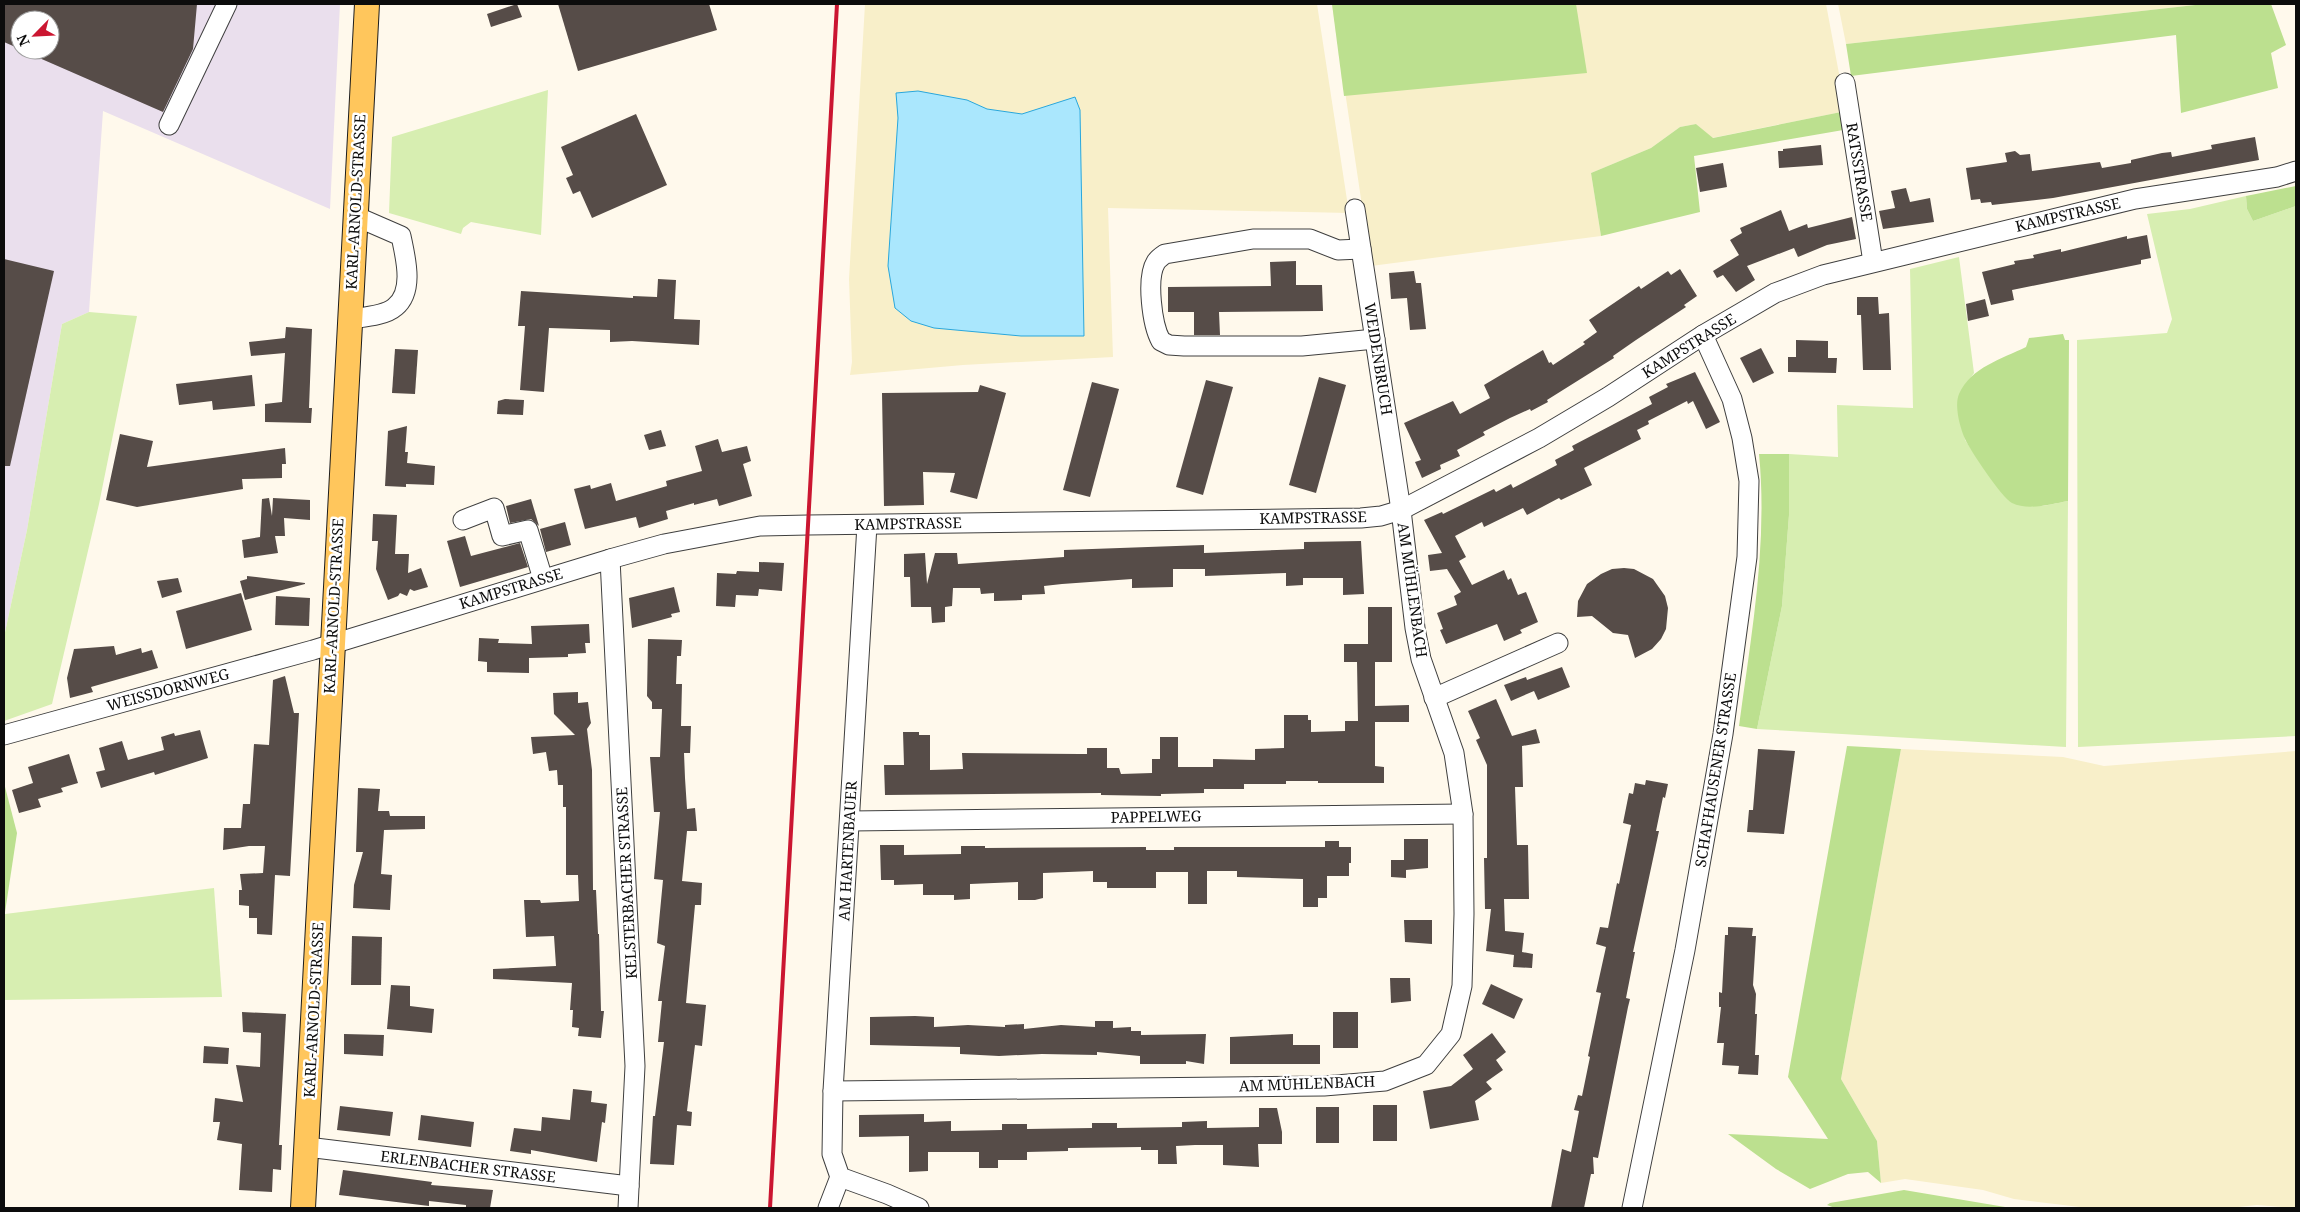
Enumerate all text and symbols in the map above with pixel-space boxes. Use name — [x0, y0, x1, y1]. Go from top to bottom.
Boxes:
north arrow — [10, 10, 60, 60]
text: N — [12, 32, 34, 49]
street label: KARL-ARNOLD-STRASSE — [340, 114, 370, 290]
street label: RATSSTRASSE — [1842, 121, 1878, 223]
street label: KAMPSTRASSE — [2013, 192, 2122, 236]
street label: WEIDENBRUCH — [1360, 301, 1398, 417]
street label: KAMPSTRASSE — [1638, 308, 1739, 382]
street label: KAMPSTRASSE — [1259, 506, 1367, 528]
street label: KAMPSTRASSE — [854, 512, 962, 534]
street label: KARL-ARNOLD-STRASSE — [318, 518, 348, 694]
street label: AM MÜHLENBACH — [1394, 521, 1432, 659]
street label: KAMPSTRASSE — [456, 563, 565, 613]
street label: WEISSDORNWEG — [104, 663, 231, 715]
street label: SCHAFHAUSENER STRASSE — [1690, 671, 1740, 869]
street label: AM HARTENBAUER — [833, 780, 861, 922]
street label: KELSTERBACHER STRASSE — [611, 786, 641, 980]
street label: PAPPELWEG — [1110, 805, 1202, 827]
street label: KARL-ARNOLD-STRASSE — [298, 922, 328, 1098]
street label: AM MÜHLENBACH — [1239, 1071, 1376, 1095]
street label: ERLENBACHER STRASSE — [379, 1145, 557, 1187]

